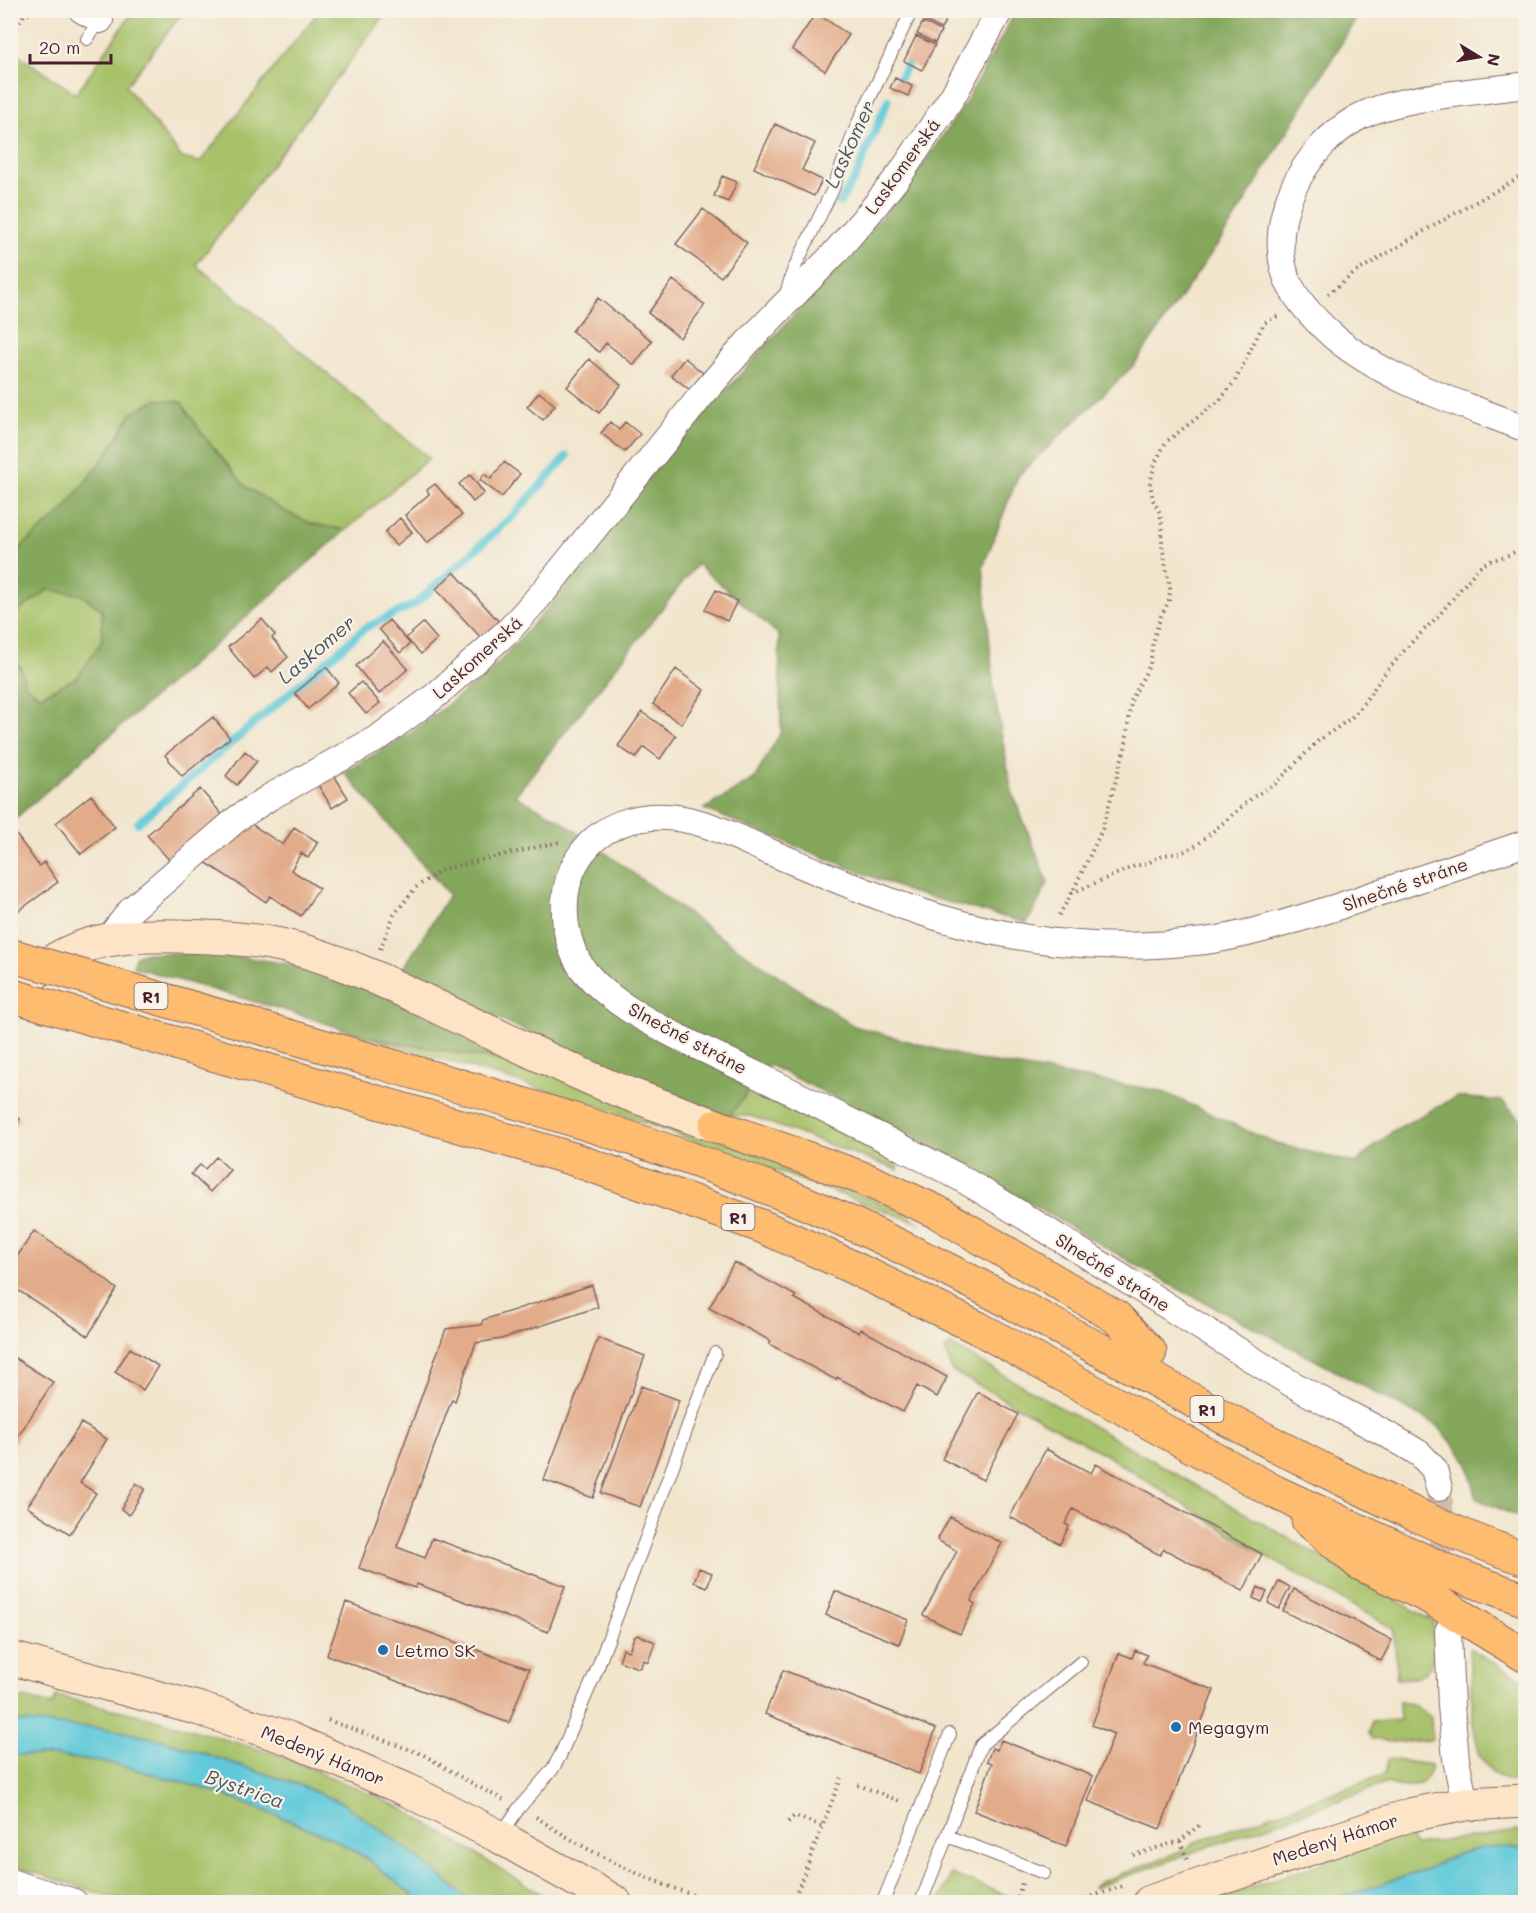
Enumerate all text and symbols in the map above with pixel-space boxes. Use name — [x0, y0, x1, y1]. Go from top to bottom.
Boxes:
scale bar — [30, 27, 111, 65]
north arrow — [1449, 27, 1509, 87]
text: 20 m — [39, 35, 80, 59]
text: N — [1483, 52, 1506, 68]
water label: Laskomer — [817, 96, 881, 192]
street label: Laskomerská — [859, 113, 945, 219]
water label: Laskomer — [272, 609, 360, 689]
street label: Laskomerská — [427, 610, 527, 704]
street label: Slnečné stráne — [1339, 851, 1471, 917]
road number: R1 — [134, 983, 168, 1009]
street label: Slnečné stráne — [624, 997, 752, 1079]
road number: R1 — [722, 1204, 754, 1230]
street label: Slnečné stráne — [1051, 1227, 1175, 1317]
road number: R1 — [1190, 1396, 1224, 1422]
place label: Letmo SK — [395, 1638, 475, 1662]
marker: Letmo SK — [376, 1643, 390, 1657]
place label: Megagym — [1188, 1715, 1269, 1739]
street label: Medený Hámor — [258, 1719, 388, 1791]
marker: Megagym — [1169, 1720, 1183, 1734]
water label: Bystrica — [202, 1762, 288, 1814]
street label: Medený Hámor — [1269, 1807, 1401, 1871]

